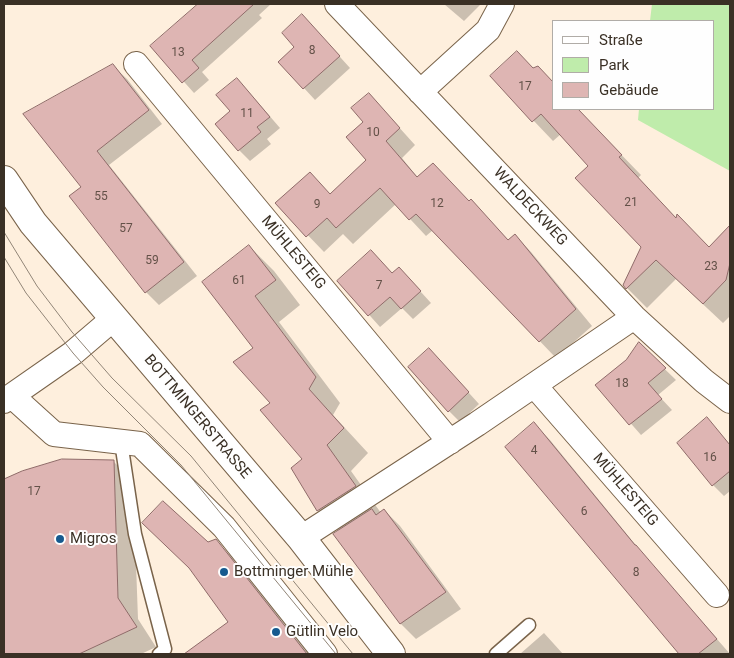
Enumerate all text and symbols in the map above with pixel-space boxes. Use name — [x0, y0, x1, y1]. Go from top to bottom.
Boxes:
legend — [552, 20, 714, 110]
text: Straße — [599, 31, 643, 49]
house number: 8 — [309, 44, 315, 58]
house number: 13 — [171, 46, 185, 60]
text: Park — [599, 56, 629, 74]
house number: 17 — [518, 80, 532, 94]
text: Gebäude — [599, 81, 658, 99]
house number: 11 — [240, 107, 254, 121]
house number: 10 — [366, 126, 380, 140]
street label: WALDECKWEG — [489, 164, 571, 250]
house number: 55 — [94, 190, 108, 204]
house number: 21 — [624, 196, 638, 210]
house number: 12 — [430, 197, 444, 211]
house number: 9 — [314, 198, 320, 212]
street label: MÜHLESTEIG — [257, 212, 329, 294]
house number: 57 — [119, 222, 133, 236]
house number: 59 — [145, 254, 159, 268]
house number: 23 — [704, 260, 718, 274]
house number: 61 — [232, 274, 246, 288]
house number: 7 — [376, 279, 382, 293]
street label: BOTTMINGERSTRASSE — [140, 351, 254, 483]
house number: 18 — [615, 377, 629, 391]
house number: 4 — [531, 444, 537, 458]
street label: MÜHLESTEIG — [588, 450, 662, 530]
house number: 16 — [703, 451, 717, 465]
house number: 17 — [27, 485, 41, 499]
house number: 6 — [581, 505, 587, 519]
place label: Migros — [70, 530, 116, 548]
marker: Migros — [54, 533, 66, 545]
place label: Bottminger Mühle — [234, 563, 353, 581]
marker: Bottminger Mühle — [218, 566, 230, 578]
house number: 8 — [633, 566, 639, 580]
place label: Gütlin Velo — [286, 623, 358, 641]
marker: Gütlin Velo — [270, 626, 282, 638]

